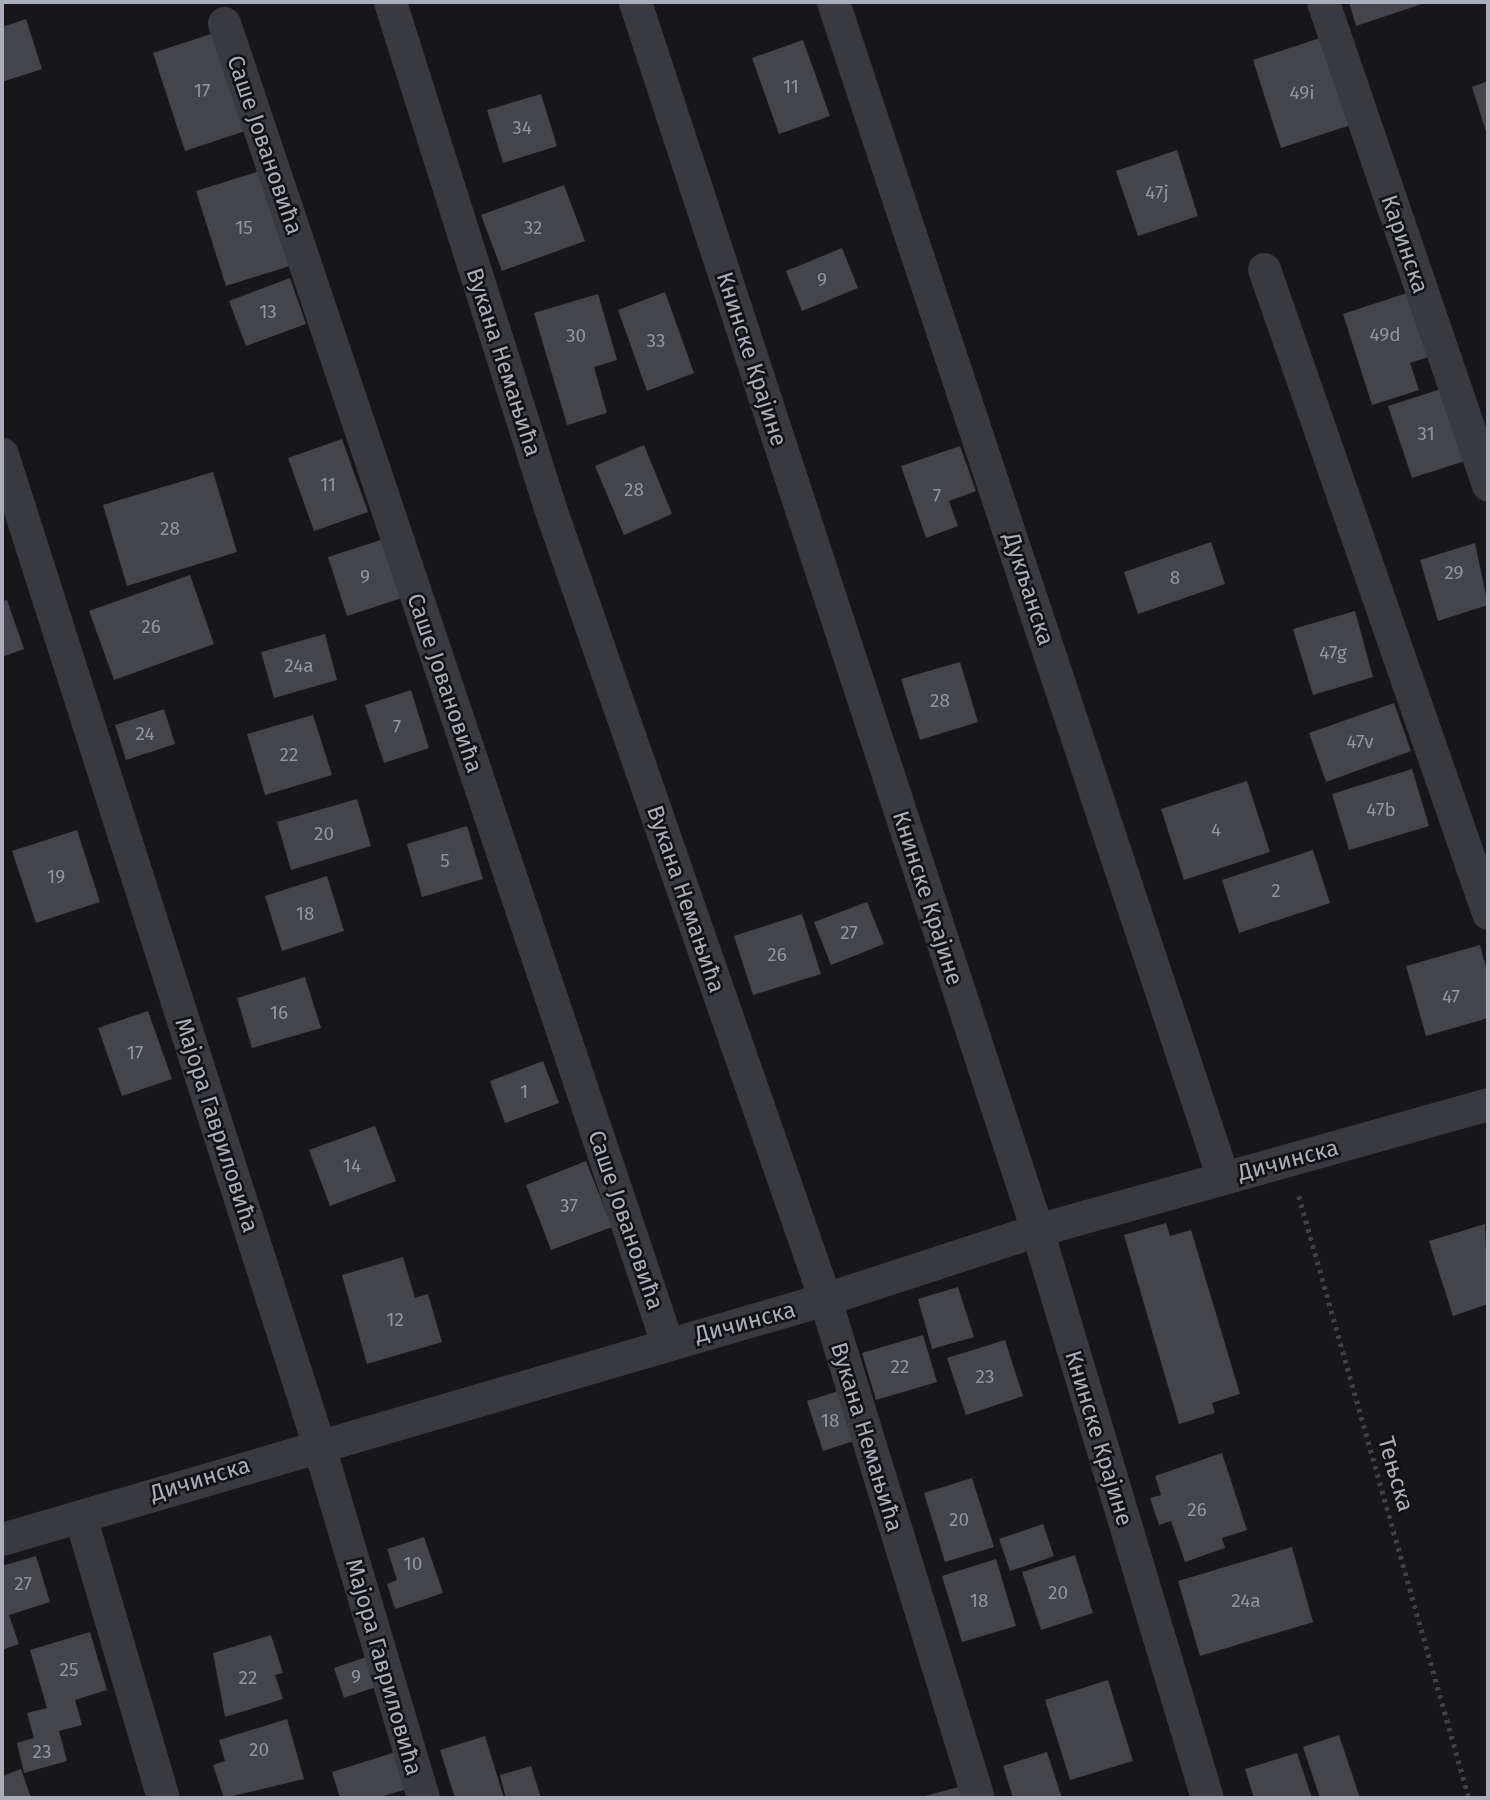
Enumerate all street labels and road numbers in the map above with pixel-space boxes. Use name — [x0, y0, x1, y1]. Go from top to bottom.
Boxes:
street label: Саше Јовановића — [221, 52, 309, 238]
street label: Каринска — [1375, 191, 1435, 297]
street label: Вукана Немањића — [461, 264, 547, 460]
street label: Книнске Крајине — [711, 268, 793, 450]
street label: Дукљанска — [998, 529, 1060, 649]
street label: Саше Јовановића — [401, 590, 489, 776]
street label: Вукана Немањића — [641, 802, 731, 996]
street label: Книнске Крајине — [887, 807, 969, 989]
street label: Мајора Гавриловића — [169, 1014, 265, 1236]
street label: Саше Јовановића — [582, 1127, 670, 1313]
street label: Дичинска — [1235, 1133, 1341, 1187]
street label: Дичинска — [692, 1295, 798, 1349]
street label: Вукана Немањића — [825, 1339, 909, 1535]
street label: Книнске Крајине — [1059, 1347, 1139, 1529]
street label: Тењска — [1372, 1433, 1420, 1515]
street label: Дичинска — [147, 1451, 253, 1507]
street label: Мајора Гавриловића — [340, 1556, 428, 1778]

